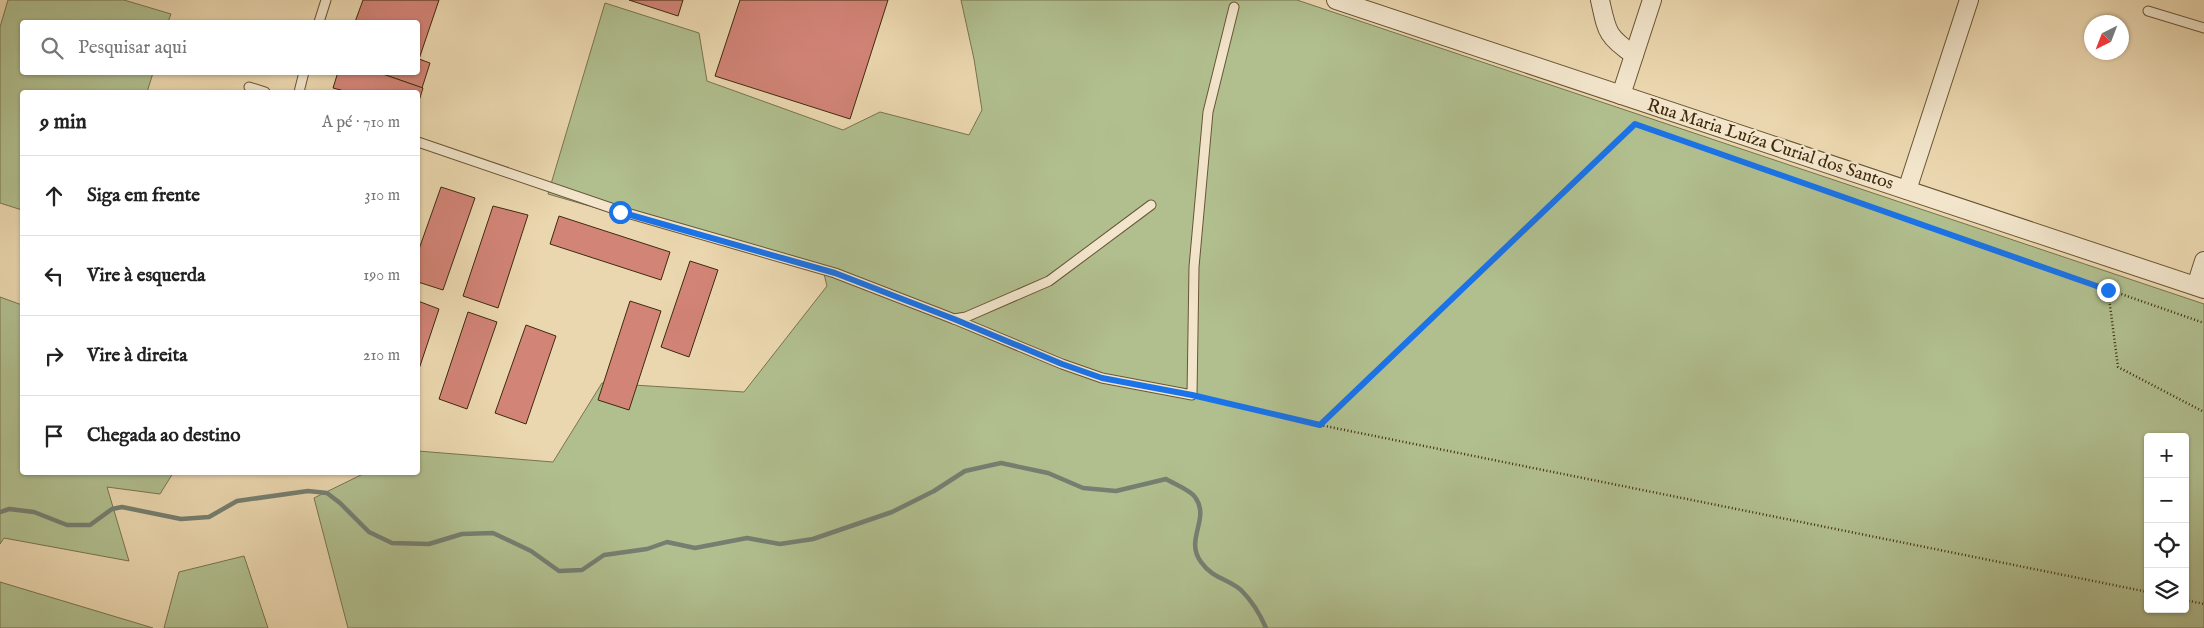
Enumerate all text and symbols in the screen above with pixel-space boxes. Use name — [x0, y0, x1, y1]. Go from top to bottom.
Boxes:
north arrow — [2084, 15, 2129, 60]
search box — [20, 20, 420, 75]
icon: search — [38, 34, 66, 62]
text: Pesquisar aqui — [78, 36, 187, 60]
street label: Rua Maria Luíza Curial dos Santos — [1644, 94, 1896, 196]
text: 9 min — [40, 109, 87, 136]
text: A pé · 710 m — [322, 113, 400, 133]
icon: ahead — [40, 182, 68, 210]
text: Siga em frente — [87, 184, 200, 208]
text: 310 m — [364, 186, 400, 206]
route start — [609, 201, 632, 224]
icon: left — [40, 262, 68, 290]
text: Vire à esquerda — [87, 264, 205, 288]
text: 190 m — [363, 266, 400, 286]
route end — [2097, 279, 2120, 302]
icon: right — [40, 342, 68, 370]
text: Vire à direita — [87, 344, 187, 368]
text: 210 m — [363, 346, 400, 366]
icon: arrive — [40, 422, 68, 450]
text: Chegada ao destino — [87, 424, 240, 448]
map controls — [2144, 433, 2189, 613]
button: + — [2144, 433, 2189, 478]
button: − — [2144, 478, 2189, 523]
button: locate — [2144, 523, 2189, 568]
button: layers — [2144, 568, 2189, 613]

